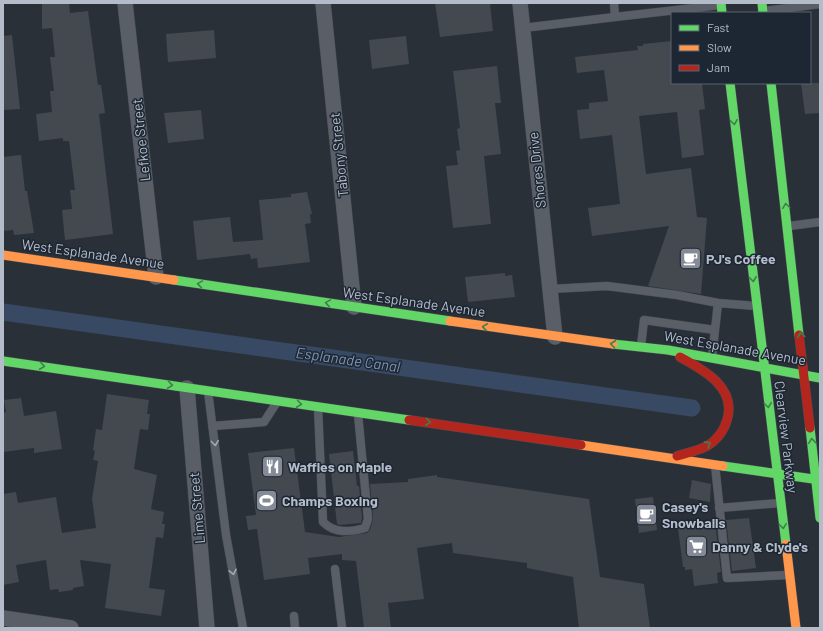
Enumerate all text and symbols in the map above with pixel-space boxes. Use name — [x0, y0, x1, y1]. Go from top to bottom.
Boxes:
legend — [671, 12, 811, 84]
text: Fast — [707, 20, 730, 34]
text: Slow — [707, 40, 732, 54]
text: Jam — [707, 60, 730, 74]
street label: Lefkoe Street — [128, 98, 153, 182]
street label: Tabony Street — [326, 112, 351, 198]
one-way arrow — [730, 119, 739, 125]
street label: Shores Drive — [524, 131, 549, 209]
one-way arrow — [781, 203, 790, 209]
street label: West Esplanade Avenue — [21, 235, 166, 272]
cafe icon: PJ's Coffee — [678, 246, 704, 272]
place label: PJ's Coffee — [706, 250, 776, 267]
one-way arrow — [748, 276, 757, 282]
one-way arrow — [197, 280, 203, 289]
street label: West Esplanade Avenue — [342, 283, 487, 320]
one-way arrow — [325, 300, 331, 308]
one-way arrow — [482, 323, 488, 332]
street label: West Esplanade Avenue — [663, 327, 807, 368]
one-way arrow — [796, 332, 805, 338]
one-way arrow — [610, 340, 617, 349]
water label: Esplanade Canal — [295, 343, 402, 375]
one-way arrow — [39, 361, 45, 370]
one-way arrow — [167, 380, 173, 389]
street label: Clearview Parkway — [771, 380, 802, 495]
one-way arrow — [296, 399, 302, 408]
one-way arrow — [763, 402, 772, 408]
one-way arrow — [424, 417, 431, 426]
one-way arrow — [807, 437, 816, 444]
one-way arrow — [210, 440, 219, 446]
one-way arrow — [704, 441, 711, 449]
restaurant icon: Waffles on Maple — [260, 454, 286, 480]
place label: Waffles on Maple — [288, 458, 393, 475]
street label: Lime Street — [185, 472, 208, 544]
sports icon: Champs Boxing — [254, 488, 280, 514]
place label: Champs Boxing — [282, 492, 378, 509]
place label: Casey's Snowballs — [662, 498, 726, 531]
cafe icon: Casey's Snowballs — [633, 502, 659, 528]
one-way arrow — [778, 523, 787, 529]
supermarket icon: Danny & Clyde's — [684, 534, 710, 560]
place label: Danny & Clyde's — [712, 538, 808, 555]
one-way arrow — [229, 569, 237, 575]

